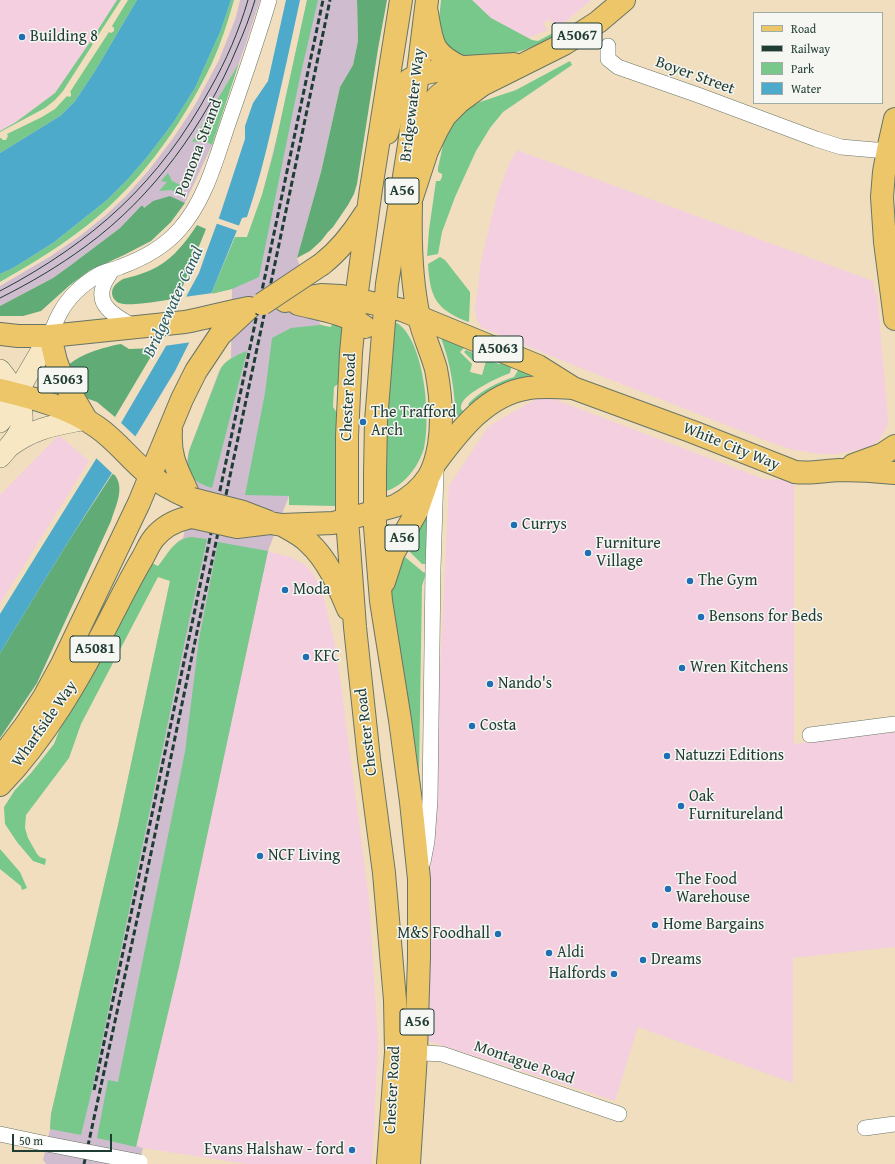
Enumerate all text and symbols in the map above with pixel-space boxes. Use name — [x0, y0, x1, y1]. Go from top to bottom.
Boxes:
legend — [753, 12, 883, 104]
text: Road — [791, 20, 816, 37]
road number: A5067 — [552, 23, 602, 49]
place label: Building 8 — [30, 27, 98, 47]
marker: Building 8 — [17, 32, 27, 42]
text: Railway — [791, 40, 830, 57]
street label: Bridgewater Way — [396, 47, 430, 163]
street label: Boyer Street — [653, 53, 737, 99]
text: Park — [791, 60, 814, 77]
text: Water — [791, 80, 821, 97]
street label: Pomona Strand — [172, 96, 226, 200]
road number: A56 — [385, 178, 419, 204]
water label: Bridgewater Canal — [139, 243, 209, 361]
road number: A5063 — [473, 336, 523, 362]
street label: Chester Road — [337, 352, 361, 442]
road number: A5063 — [38, 367, 88, 393]
place label: The Trafford Arch — [371, 403, 456, 441]
marker: The Trafford Arch — [358, 417, 368, 427]
street label: White City Way — [680, 419, 782, 475]
place label: Currys — [522, 515, 567, 535]
marker: Currys — [509, 520, 519, 530]
road number: A56 — [385, 525, 419, 551]
place label: Furniture Village — [596, 534, 661, 572]
marker: Furniture Village — [583, 548, 593, 558]
place label: The Gym — [698, 571, 757, 591]
marker: The Gym — [685, 576, 695, 586]
place label: Moda — [293, 580, 330, 600]
marker: Moda — [280, 585, 290, 595]
place label: Bensons for Beds — [709, 607, 823, 627]
marker: Bensons for Beds — [696, 612, 706, 622]
road number: A5081 — [70, 636, 120, 662]
place label: KFC — [314, 647, 340, 667]
marker: KFC — [301, 652, 311, 662]
place label: Wren Kitchens — [690, 658, 788, 678]
marker: Wren Kitchens — [677, 663, 687, 673]
place label: Nando's — [498, 674, 552, 694]
street label: Wharfside Way — [8, 677, 82, 771]
marker: Nando's — [485, 679, 495, 689]
street label: Chester Road — [352, 687, 382, 777]
place label: Costa — [480, 716, 516, 736]
marker: Costa — [467, 721, 477, 731]
place label: Natuzzi Editions — [675, 746, 784, 766]
marker: Natuzzi Editions — [662, 751, 672, 761]
place label: Oak Furnitureland — [689, 787, 783, 825]
marker: Oak Furnitureland — [676, 801, 686, 811]
place label: NCF Living — [268, 846, 340, 866]
marker: NCF Living — [255, 851, 265, 861]
place label: The Food Warehouse — [676, 870, 750, 908]
marker: The Food Warehouse — [663, 884, 673, 894]
place label: Home Bargains — [663, 915, 764, 935]
marker: Home Bargains — [650, 920, 660, 930]
place label: M&S Foodhall — [397, 924, 490, 944]
marker: M&S Foodhall — [493, 929, 503, 939]
place label: Aldi — [557, 943, 584, 963]
marker: Aldi — [544, 948, 554, 958]
place label: Dreams — [651, 950, 702, 970]
marker: Dreams — [638, 955, 648, 965]
place label: Halfords — [549, 964, 606, 984]
marker: Halfords — [609, 969, 619, 979]
road number: A56 — [400, 1009, 434, 1035]
street label: Montague Road — [471, 1037, 577, 1089]
street label: Chester Road — [381, 1045, 405, 1135]
scale bar — [14, 1126, 114, 1152]
text: 50 m — [19, 1132, 43, 1149]
place label: Evans Halshaw - ford — [204, 1140, 344, 1160]
marker: Evans Halshaw - ford — [347, 1145, 357, 1155]

